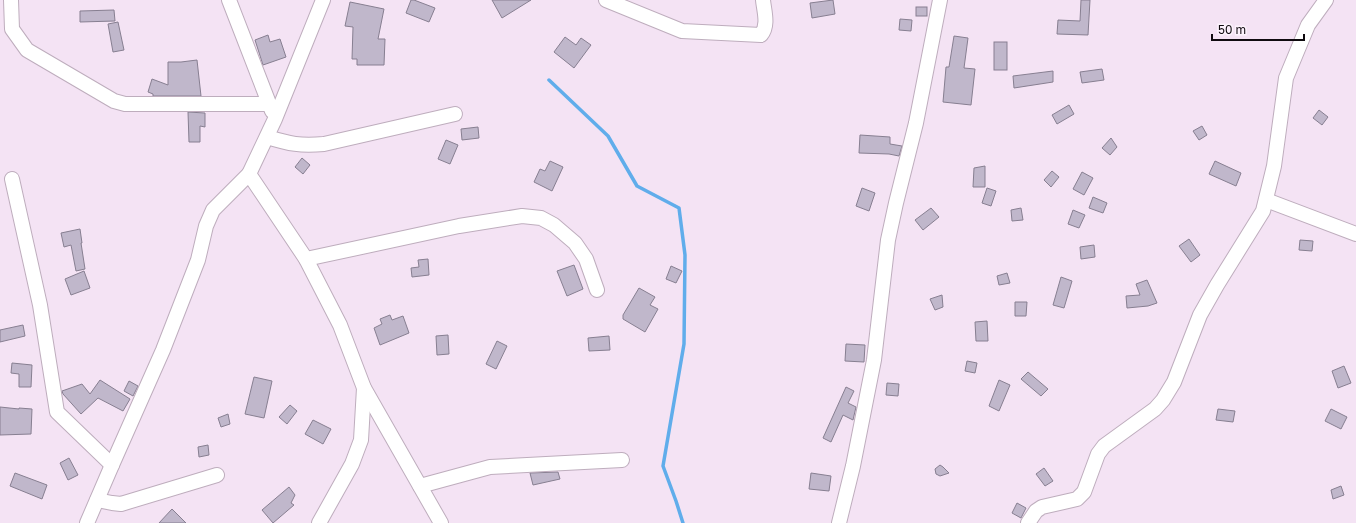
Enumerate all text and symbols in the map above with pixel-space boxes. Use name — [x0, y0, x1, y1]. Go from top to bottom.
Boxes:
scale bar — [1212, 16, 1304, 42]
text: 50 m — [1218, 22, 1246, 37]

